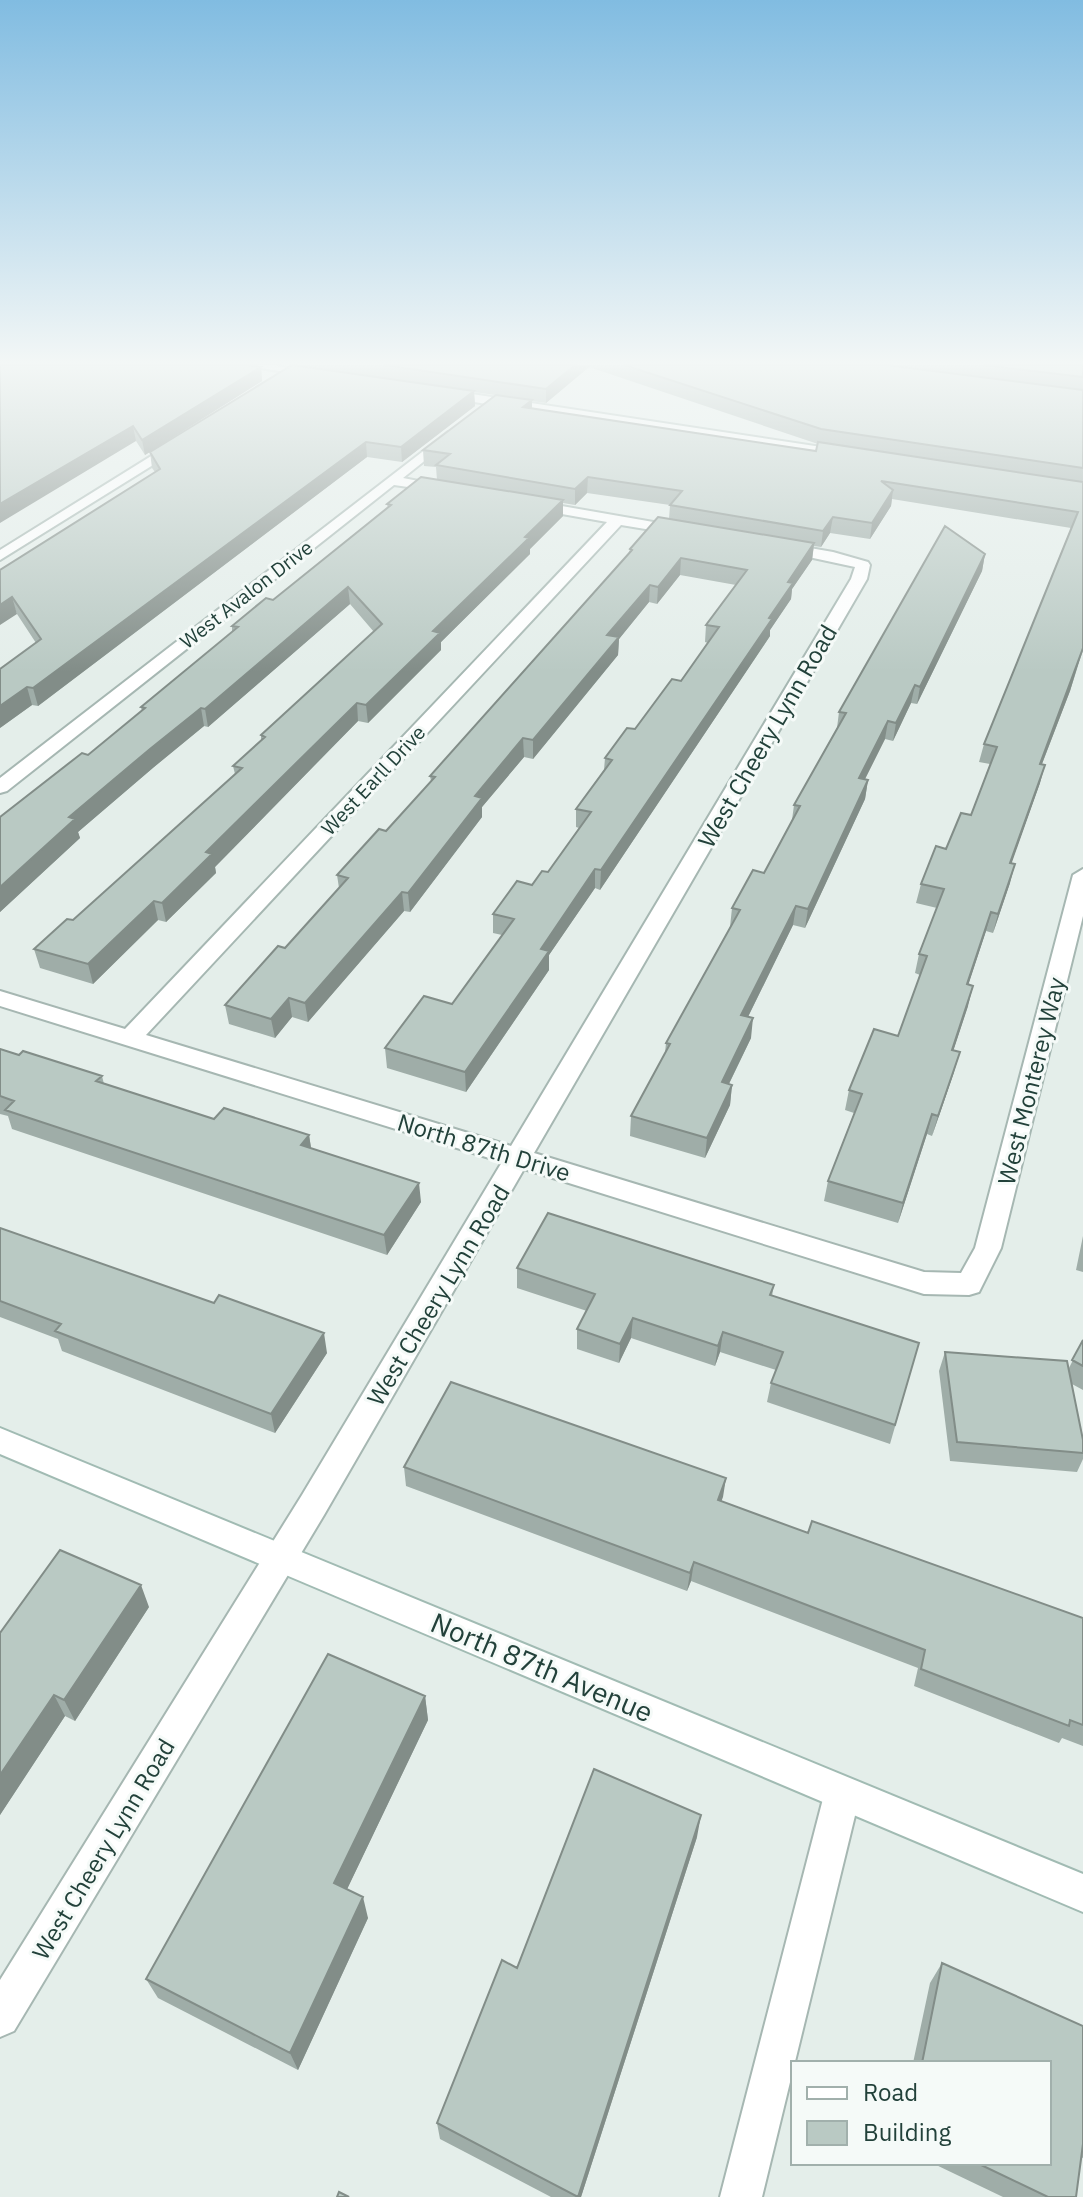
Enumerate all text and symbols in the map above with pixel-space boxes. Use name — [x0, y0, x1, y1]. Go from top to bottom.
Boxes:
street label: West Avalon Drive — [174, 534, 318, 654]
street label: West Cheery Lynn Road — [690, 619, 844, 853]
street label: West Earll Drive — [315, 719, 431, 841]
street label: West Monterey Way — [990, 974, 1072, 1188]
street label: North 87th Drive — [394, 1105, 574, 1189]
street label: West Cheery Lynn Road — [359, 1179, 517, 1411]
street label: North 87th Avenue — [425, 1604, 659, 1730]
street label: West Cheery Lynn Road — [24, 1733, 182, 1965]
legend — [791, 2061, 1051, 2165]
text: Road — [863, 2076, 918, 2108]
text: Building — [863, 2116, 951, 2148]

